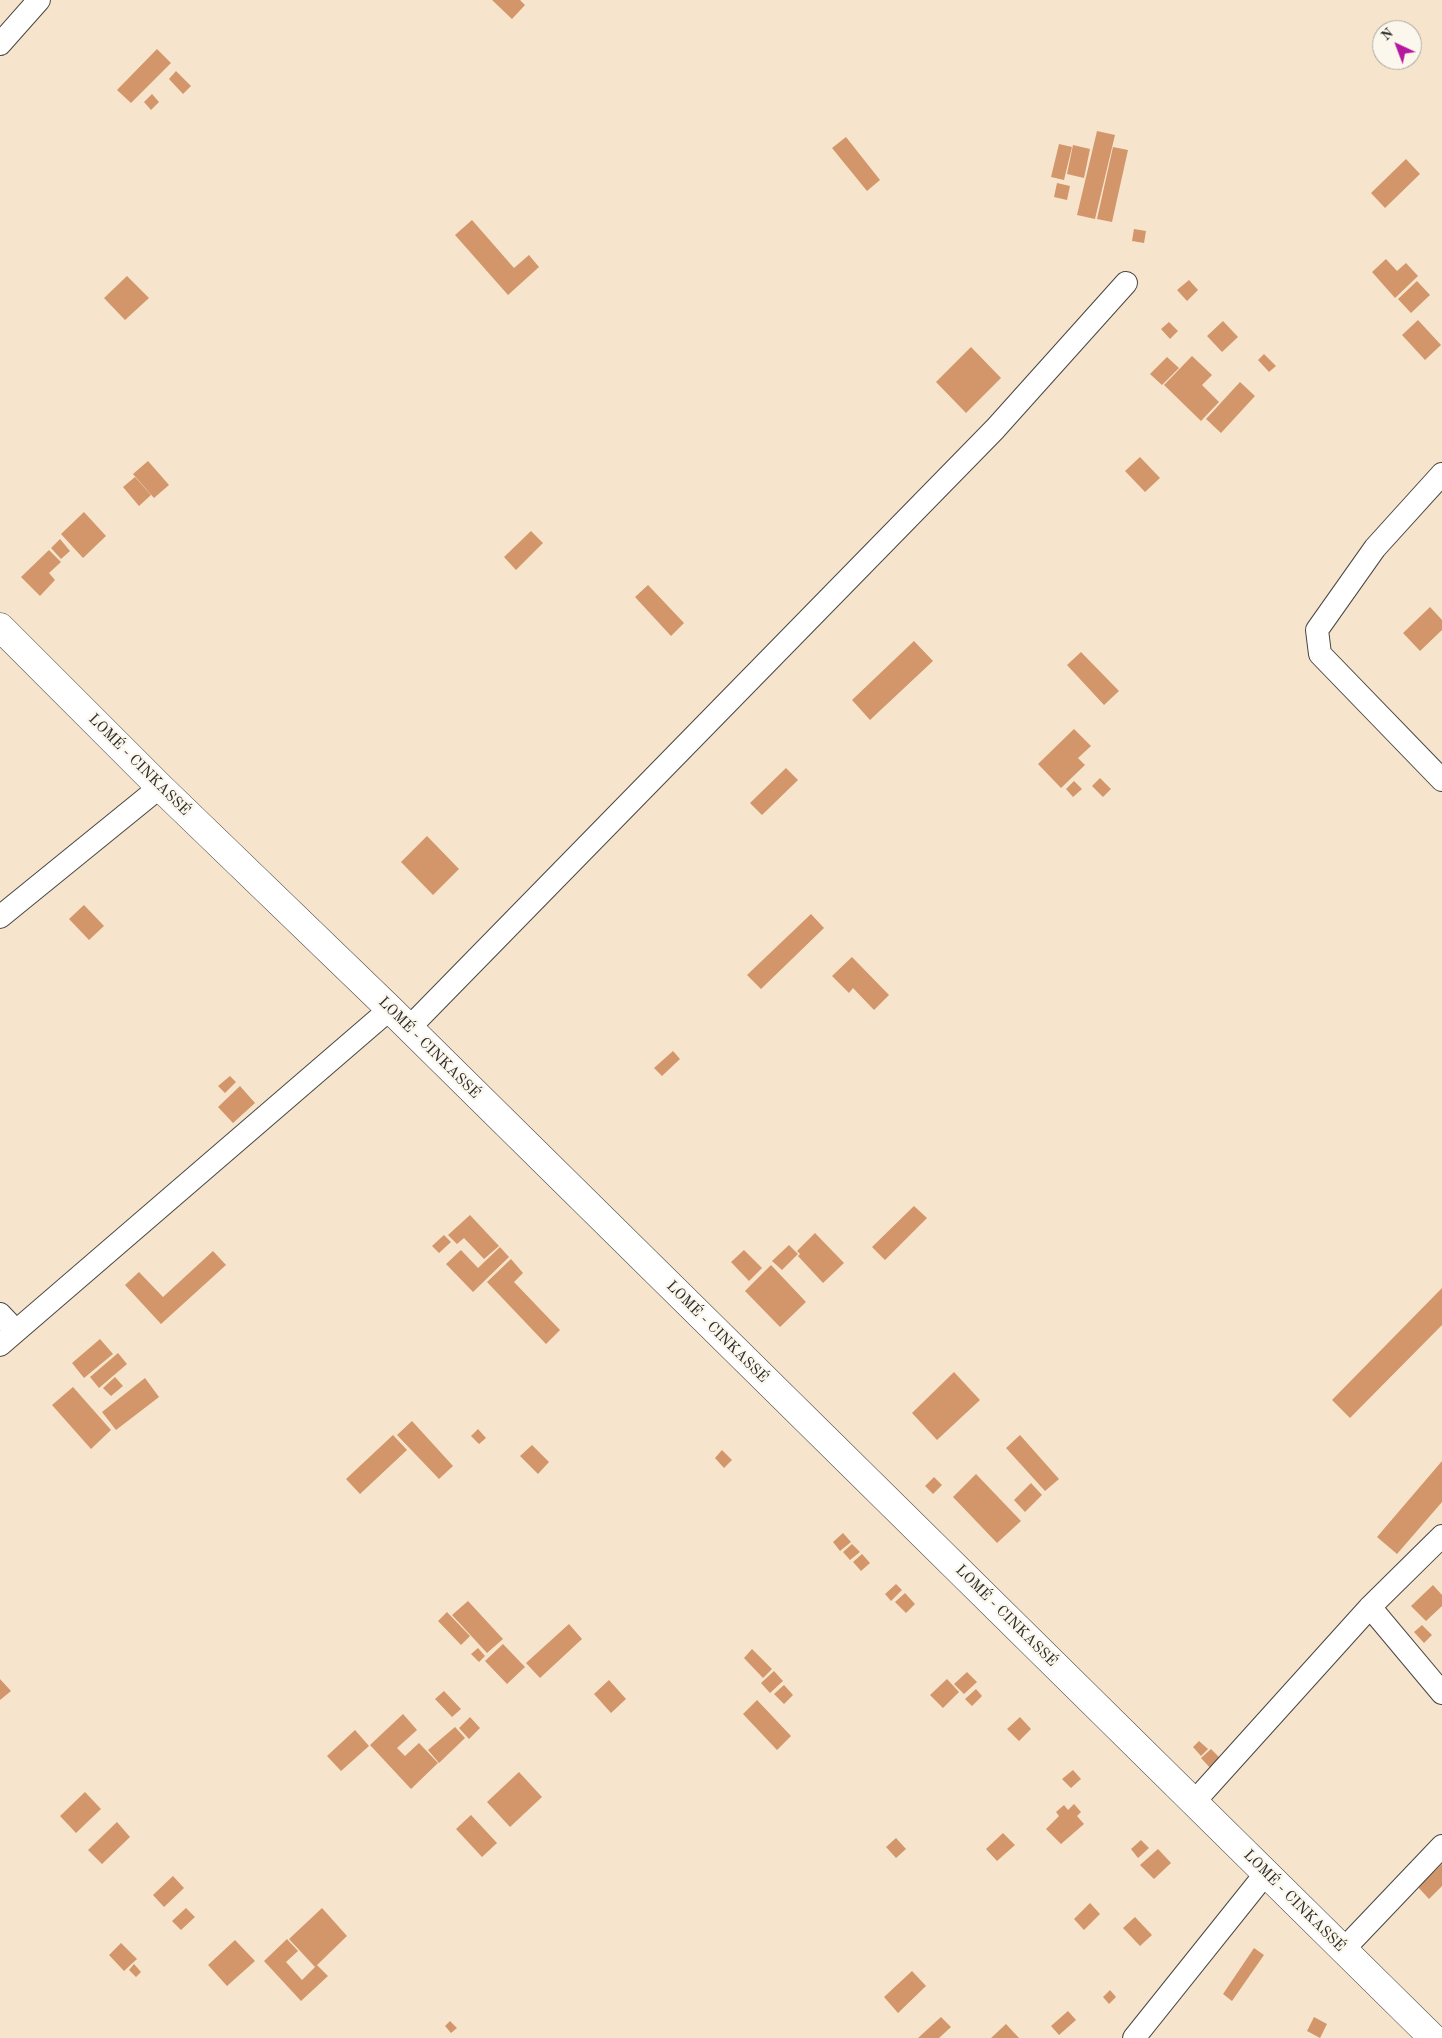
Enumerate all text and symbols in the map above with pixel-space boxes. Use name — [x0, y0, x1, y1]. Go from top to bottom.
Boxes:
north arrow — [1372, 20, 1422, 70]
text: N — [1379, 26, 1396, 44]
street label: LOMÉ - CINKASSÉ — [84, 710, 194, 820]
street label: LOMÉ - CINKASSÉ — [374, 993, 484, 1103]
street label: LOMÉ - CINKASSÉ — [662, 1277, 772, 1387]
street label: LOMÉ - CINKASSÉ — [951, 1561, 1061, 1671]
street label: LOMÉ - CINKASSÉ — [1239, 1846, 1349, 1956]

